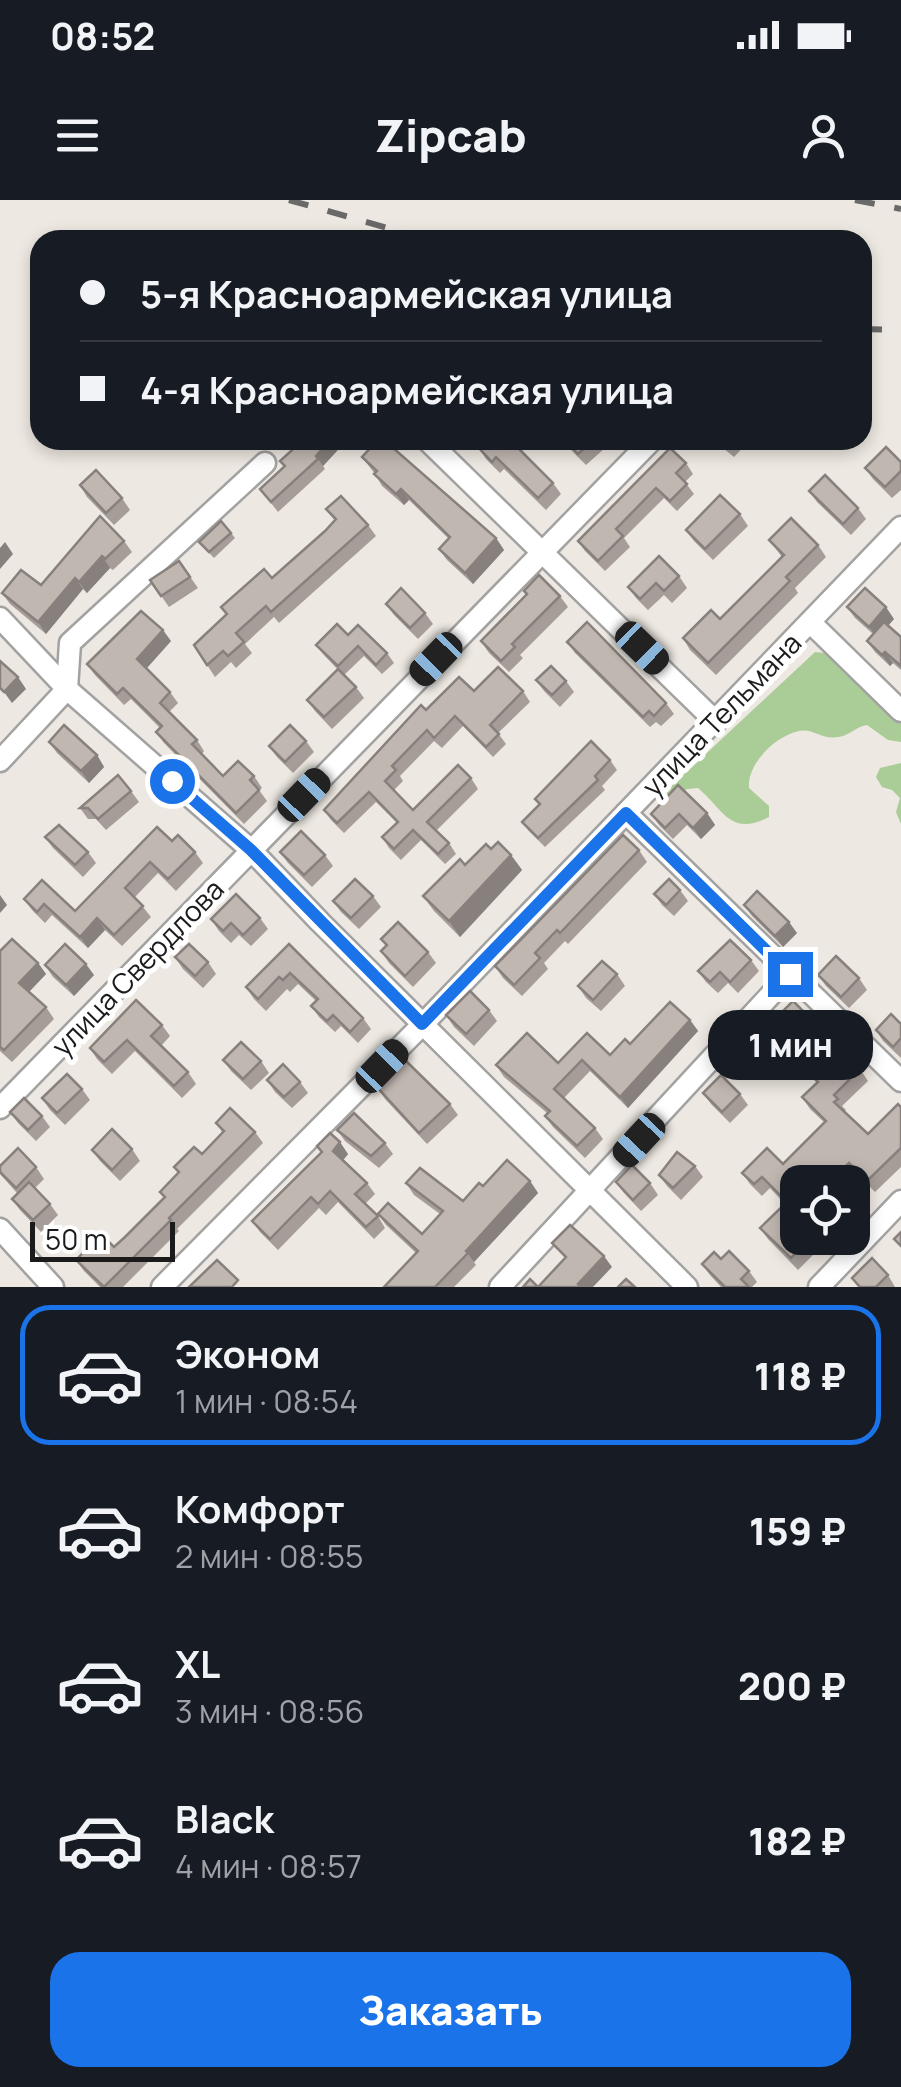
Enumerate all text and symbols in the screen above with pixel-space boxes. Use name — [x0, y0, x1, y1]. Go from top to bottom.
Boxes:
text: 08:52 — [50, 9, 155, 61]
text: Zipcab — [374, 104, 527, 166]
icon: menu — [50, 108, 105, 163]
icon: person — [796, 108, 851, 163]
text: 5-я Красноармейская улица — [140, 267, 673, 319]
text: 4-я Красноармейская улица — [140, 363, 674, 415]
car — [610, 616, 674, 680]
street label: улица Тельмана — [633, 624, 809, 804]
car — [404, 627, 468, 691]
route start — [150, 759, 195, 804]
car — [272, 763, 336, 827]
street label: улица Свердлова — [43, 870, 231, 1064]
route end — [768, 952, 813, 997]
callout: 1 мин — [708, 1009, 872, 1079]
text: 1 мин — [748, 1023, 833, 1067]
car — [350, 1034, 414, 1098]
car — [608, 1108, 670, 1172]
map controls — [780, 1165, 870, 1255]
button: locate — [780, 1165, 870, 1255]
scale bar — [30, 1217, 175, 1262]
text: 50 m — [45, 1220, 108, 1258]
text: Эконом — [175, 1327, 321, 1379]
icon: car — [55, 1330, 145, 1420]
text: 118 ₽ — [754, 1349, 846, 1401]
text: 1 мин · 08:54 — [175, 1379, 358, 1423]
text: Комфорт — [175, 1482, 345, 1534]
icon: car — [55, 1485, 145, 1575]
text: 159 ₽ — [749, 1504, 846, 1556]
text: 2 мин · 08:55 — [175, 1534, 364, 1578]
text: XL — [175, 1637, 220, 1689]
icon: car — [55, 1640, 145, 1730]
text: 200 ₽ — [738, 1659, 846, 1711]
text: 3 мин · 08:56 — [175, 1689, 364, 1733]
text: Black — [175, 1792, 274, 1844]
icon: car — [55, 1795, 145, 1885]
text: 182 ₽ — [748, 1814, 846, 1866]
text: 4 мин · 08:57 — [175, 1844, 362, 1888]
button: Заказать — [50, 1952, 851, 2067]

